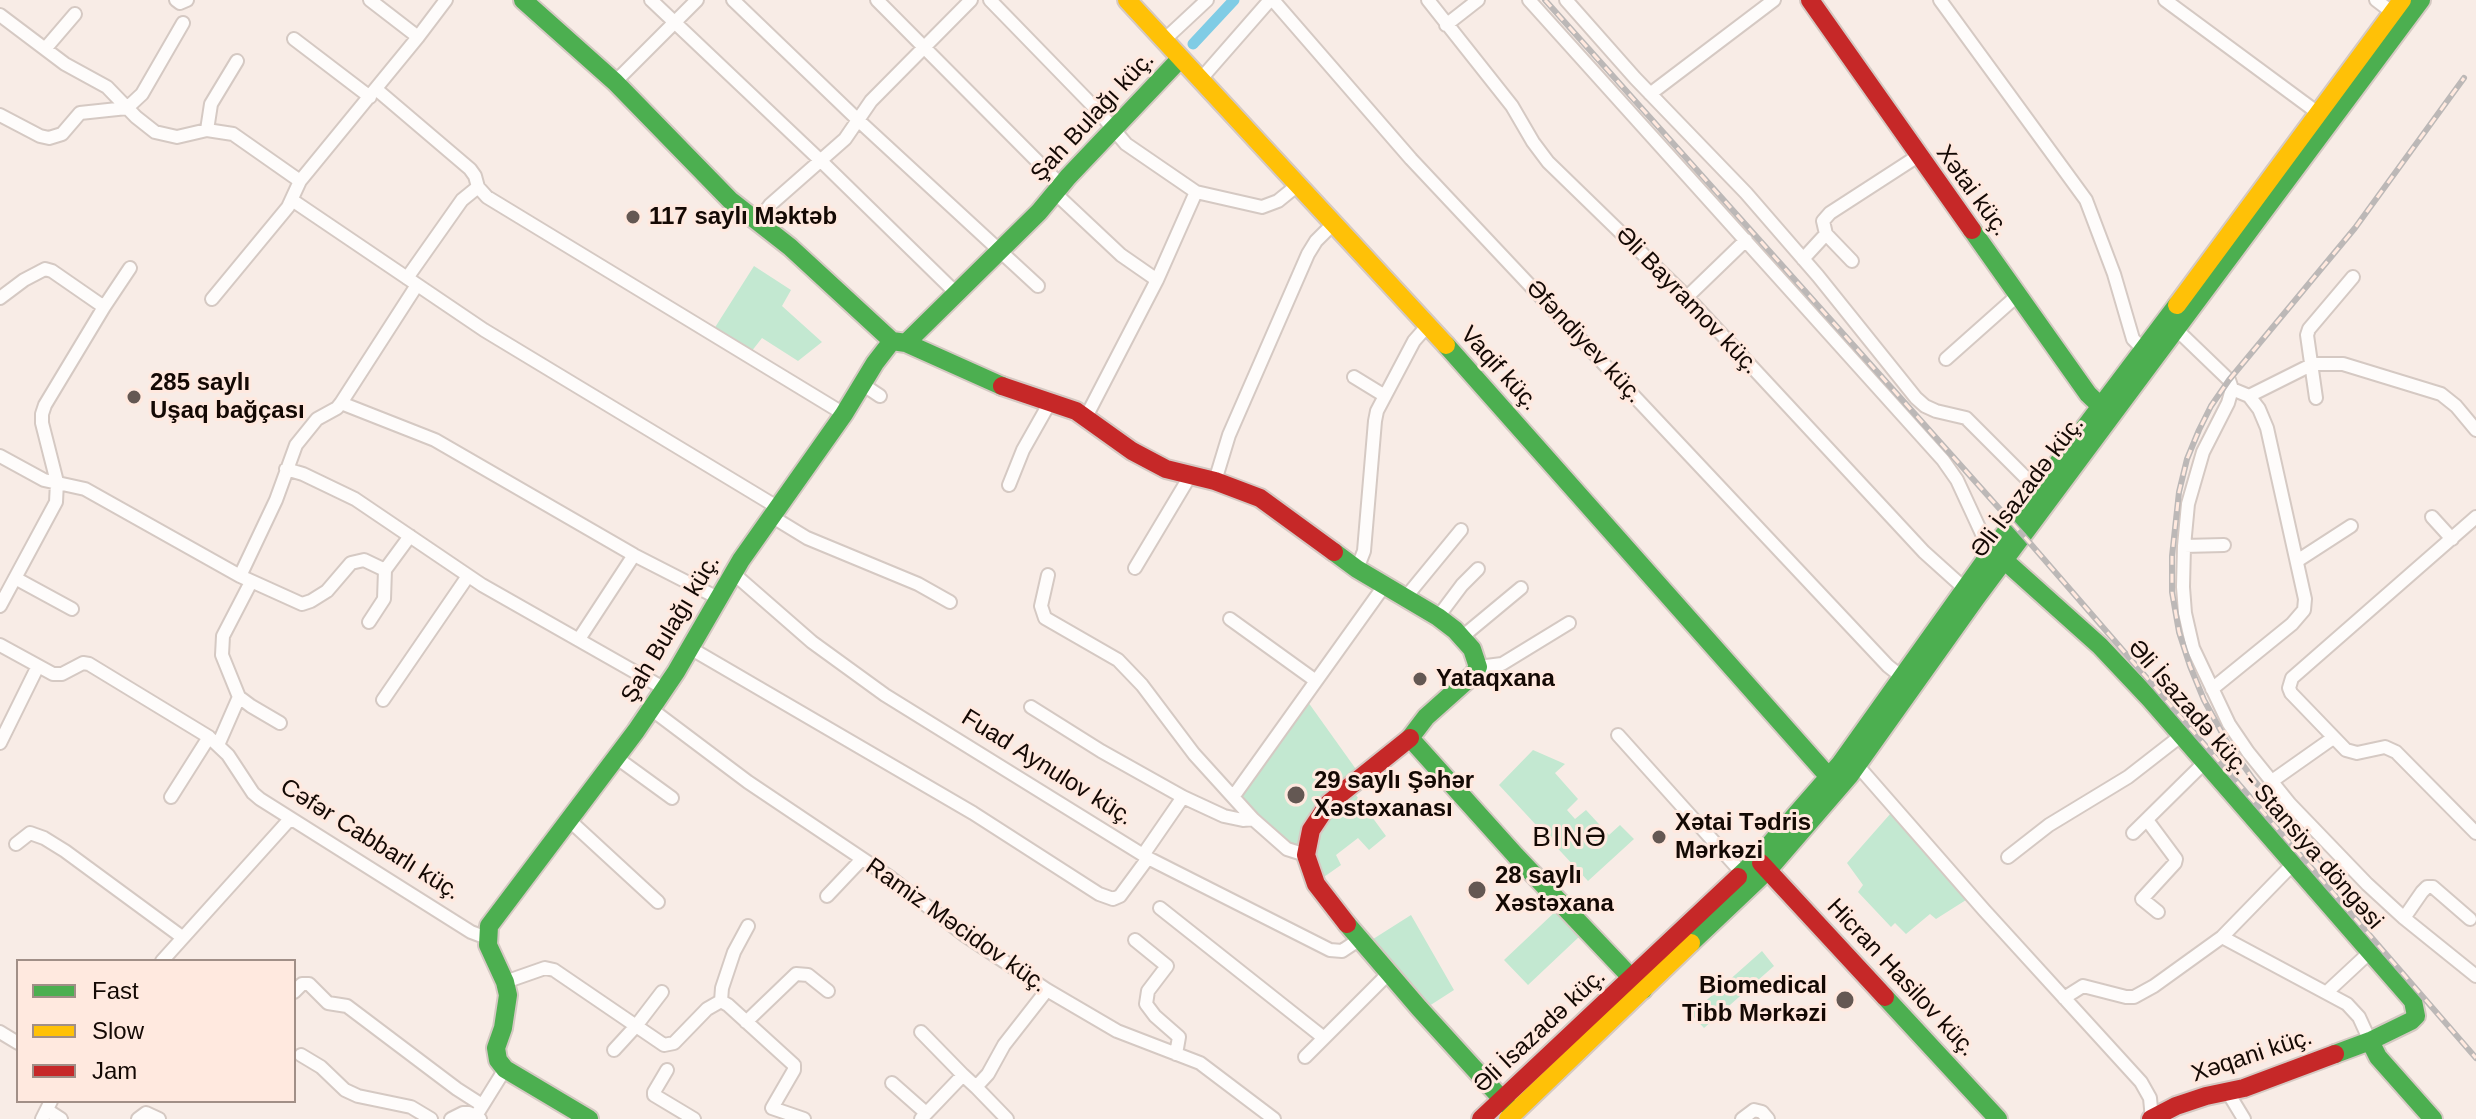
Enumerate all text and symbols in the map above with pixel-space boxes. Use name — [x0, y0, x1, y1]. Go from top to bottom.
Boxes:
street label: Şah Bulağı küç. — [1025, 46, 1161, 188]
street label: Xətai küç. — [1929, 140, 2015, 242]
place label: 117 saylı Məktəb — [649, 203, 837, 231]
marker: 117 saylı Məktəb — [624, 208, 642, 226]
street label: Əli Bayramov küç. — [1609, 221, 1765, 381]
street label: Əfəndiyev küç. — [1520, 274, 1648, 410]
street label: Vaqif küç. — [1454, 321, 1544, 417]
place label: 285 saylı Uşaq bağçası — [150, 369, 305, 425]
marker: 285 saylı Uşaq bağçası — [125, 388, 143, 406]
street label: Əli İsazadə küç. — [1965, 410, 2091, 564]
street label: Şah Bulağı küç. — [615, 550, 727, 708]
street label: Əli İsazadə küç. - Stansiya döngəsi — [2121, 634, 2389, 936]
place label: Yataqxana — [1436, 665, 1555, 693]
marker: Yataqxana — [1411, 670, 1429, 688]
street label: Fuad Aynulov küç. — [956, 704, 1138, 832]
place label: 29 saylı Şəhər Xəstəxanası — [1314, 767, 1474, 823]
street label: Cəfər Cabbarlı küç. — [275, 773, 465, 907]
marker: 29 saylı Şəhər Xəstəxanası — [1285, 784, 1307, 806]
place label: Xətai Tədris Mərkəzi — [1675, 809, 1811, 865]
district label: BINƏ — [1532, 821, 1608, 855]
marker: Xətai Tədris Mərkəzi — [1650, 828, 1668, 846]
street label: Ramiz Məcidov küç. — [860, 853, 1052, 999]
place label: 28 saylı Xəstəxana — [1495, 862, 1614, 918]
marker: 28 saylı Xəstəxana — [1466, 879, 1488, 901]
street label: Hicran Hasilov küç. — [1820, 893, 1982, 1063]
legend — [16, 959, 296, 1103]
street label: Əli İsazadə küç. — [1468, 962, 1612, 1100]
place label: Biomedical Tibb Mərkəzi — [1682, 972, 1827, 1028]
text: Fast — [92, 977, 139, 1004]
marker: Biomedical Tibb Mərkəzi — [1834, 989, 1856, 1011]
text: Slow — [92, 1017, 144, 1044]
street label: Xəqani küç. — [2188, 1023, 2316, 1089]
text: Jam — [92, 1057, 137, 1084]

